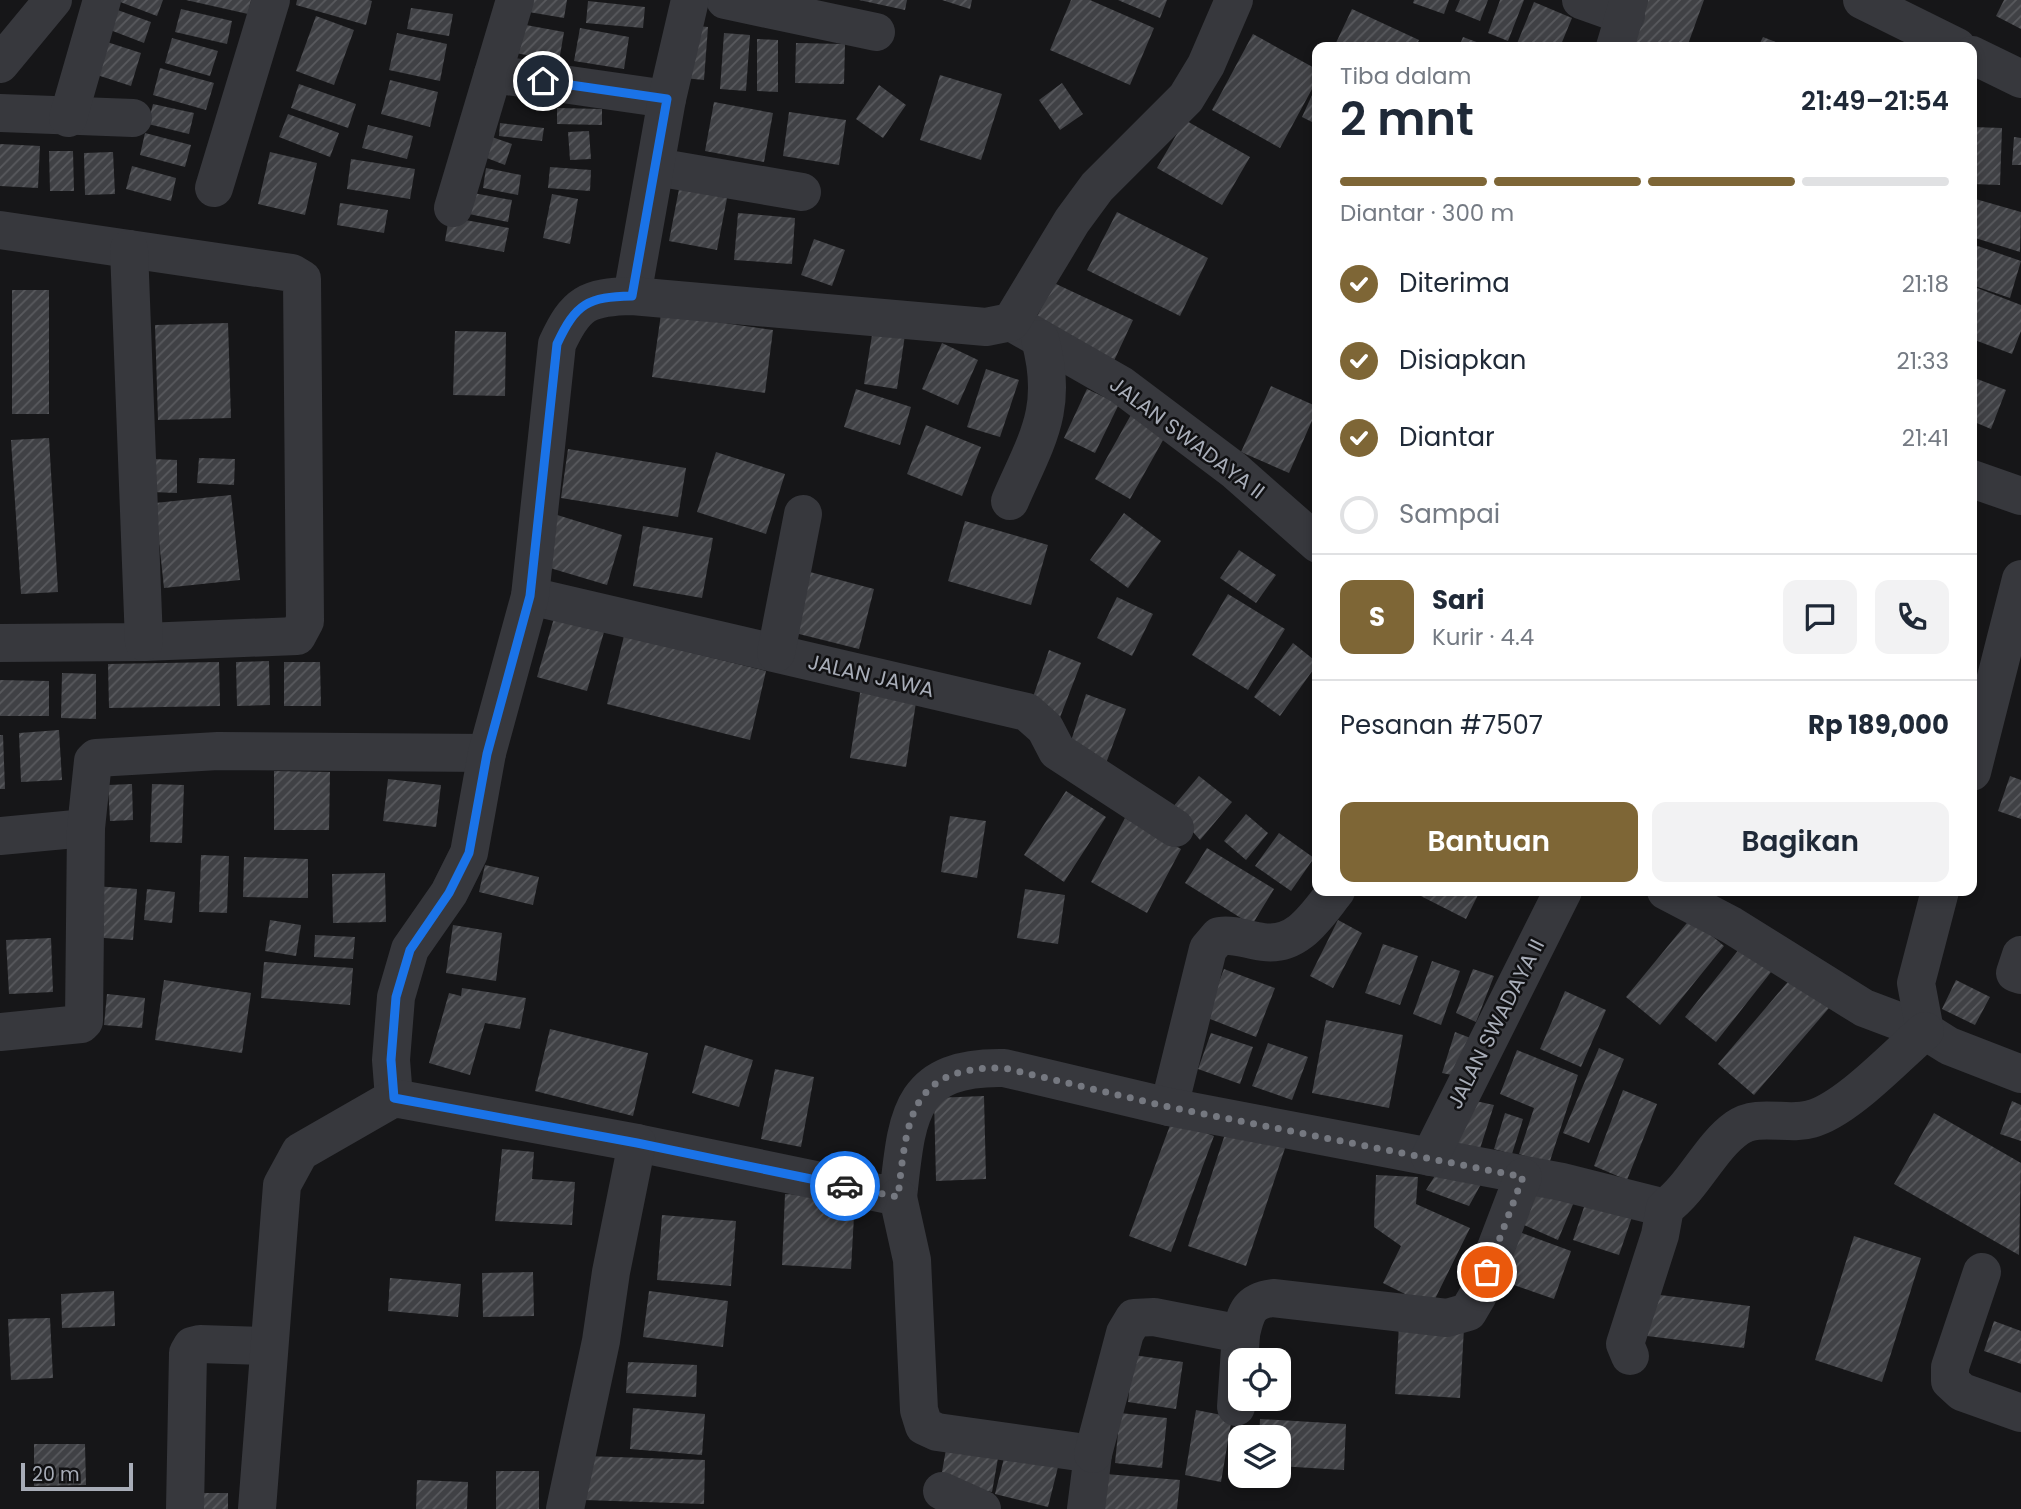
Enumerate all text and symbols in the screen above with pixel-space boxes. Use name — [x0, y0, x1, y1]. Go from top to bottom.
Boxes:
pin — [513, 51, 573, 111]
text: Tiba dalam — [1340, 60, 1471, 92]
icon: home — [524, 62, 562, 100]
text: 21:49–21:54 — [1801, 83, 1949, 119]
text: 2 mnt — [1340, 87, 1474, 151]
text: Diantar · 300 m — [1340, 197, 1514, 229]
icon: check — [1340, 265, 1378, 303]
text: Diterima — [1399, 265, 1510, 301]
text: 21:18 — [1902, 268, 1949, 300]
icon: check — [1340, 342, 1378, 380]
text: Disiapkan — [1399, 342, 1527, 378]
text: 21:33 — [1896, 345, 1949, 377]
street label: JALAN SWADAYA II — [1104, 370, 1271, 506]
icon: check — [1340, 419, 1378, 457]
text: Diantar — [1399, 419, 1495, 455]
text: 21:41 — [1902, 422, 1949, 454]
text: Sampai — [1399, 496, 1500, 532]
button: chat — [1783, 580, 1857, 654]
button: phone — [1875, 580, 1949, 654]
text: Sari — [1432, 582, 1484, 618]
text: S — [1369, 599, 1385, 635]
text: Kurir · 4.4 — [1432, 621, 1534, 653]
street label: JALAN JAWA — [805, 647, 937, 704]
text: Pesanan #7507 — [1340, 707, 1543, 743]
text: Rp 189,000 — [1808, 707, 1949, 743]
button: Bantuan — [1340, 802, 1638, 882]
button: Bagikan — [1652, 802, 1949, 882]
street label: JALAN SWADAYA II — [1440, 934, 1551, 1114]
courier — [810, 1151, 880, 1221]
icon: car — [826, 1167, 864, 1205]
pin — [1457, 1242, 1517, 1302]
icon: bag — [1468, 1253, 1506, 1291]
map controls — [1228, 1348, 1291, 1488]
button: locate — [1228, 1348, 1291, 1411]
button: layers — [1228, 1425, 1291, 1488]
scale bar — [21, 1460, 133, 1492]
text: 20 m — [32, 1461, 80, 1488]

